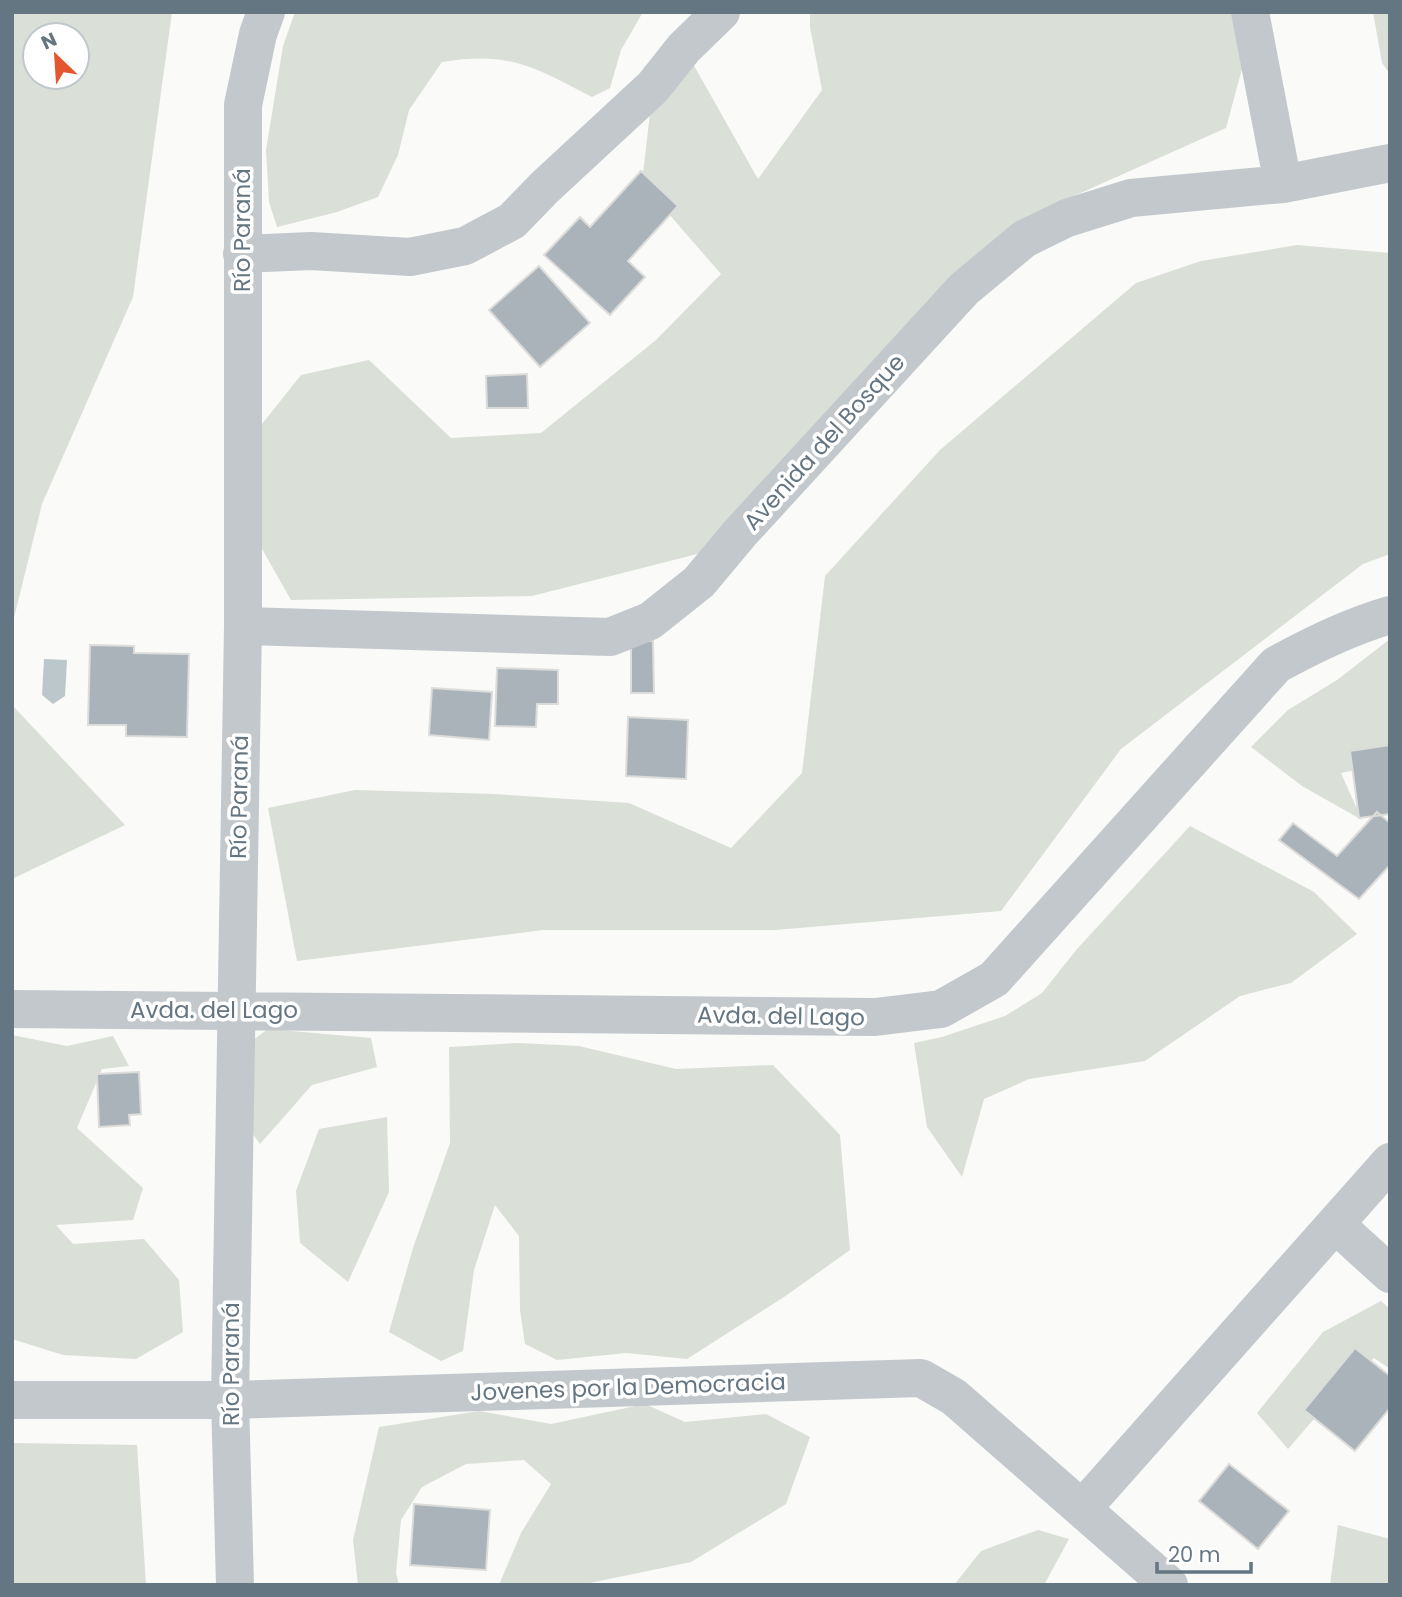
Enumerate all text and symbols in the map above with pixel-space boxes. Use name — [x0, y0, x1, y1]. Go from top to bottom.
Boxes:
north arrow — [21, 21, 91, 91]
text: N — [37, 26, 61, 56]
street label: Río Paraná — [226, 168, 258, 292]
street label: Avenida del Bosque — [736, 347, 912, 537]
street label: Río Paraná — [222, 735, 256, 859]
street label: Avda. del Lago — [130, 994, 298, 1026]
street label: Avda. del Lago — [697, 999, 865, 1033]
street label: Río Paraná — [215, 1302, 247, 1426]
street label: Jovenes por la Democracia — [470, 1366, 786, 1408]
scale bar — [1157, 1530, 1252, 1574]
text: 20 m — [1168, 1540, 1221, 1569]

